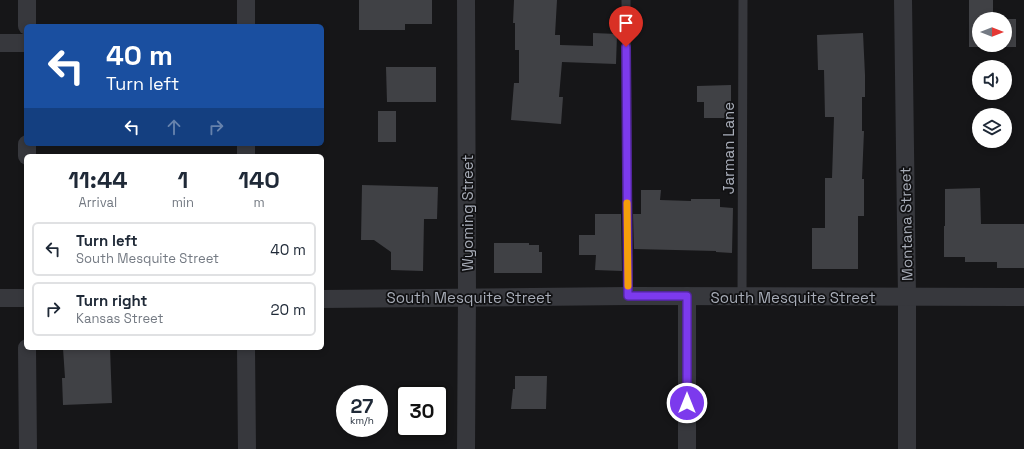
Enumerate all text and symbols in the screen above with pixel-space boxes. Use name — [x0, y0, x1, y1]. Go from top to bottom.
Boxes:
pin — [609, 6, 643, 47]
icon: arrive — [615, 12, 637, 34]
north arrow — [972, 12, 1012, 52]
map controls — [972, 12, 1012, 148]
text: 40 m — [106, 37, 173, 73]
icon: left — [40, 40, 92, 92]
button: sound — [972, 60, 1012, 100]
text: Turn left — [106, 72, 179, 95]
street label: Jarman Lane — [719, 102, 738, 194]
button: layers — [972, 108, 1012, 148]
icon: left — [121, 116, 143, 138]
icon: ahead — [163, 116, 185, 138]
icon: right — [205, 116, 227, 138]
street label: Wyoming Street — [458, 155, 477, 271]
text: 11:44 — [68, 164, 128, 195]
text: 1 — [177, 164, 188, 195]
text: 140 — [238, 164, 280, 195]
street label: Montana Street — [896, 167, 916, 281]
text: Arrival — [79, 194, 117, 211]
text: min — [172, 194, 194, 211]
text: m — [253, 194, 265, 211]
text: Turn left — [76, 231, 138, 250]
icon: left — [42, 238, 64, 260]
text: 40 m — [270, 240, 306, 259]
text: South Mesquite Street — [76, 250, 219, 267]
street label: South Mesquite Street — [386, 288, 552, 307]
street label: South Mesquite Street — [710, 288, 876, 307]
text: Turn right — [76, 291, 147, 310]
icon: right — [42, 298, 64, 320]
text: 20 m — [271, 300, 306, 319]
text: Kansas Street — [76, 310, 164, 327]
position arrow — [666, 382, 708, 424]
speed limit sign: 30 — [396, 385, 448, 437]
text: 27 — [351, 393, 373, 419]
text: km/h — [350, 414, 374, 427]

